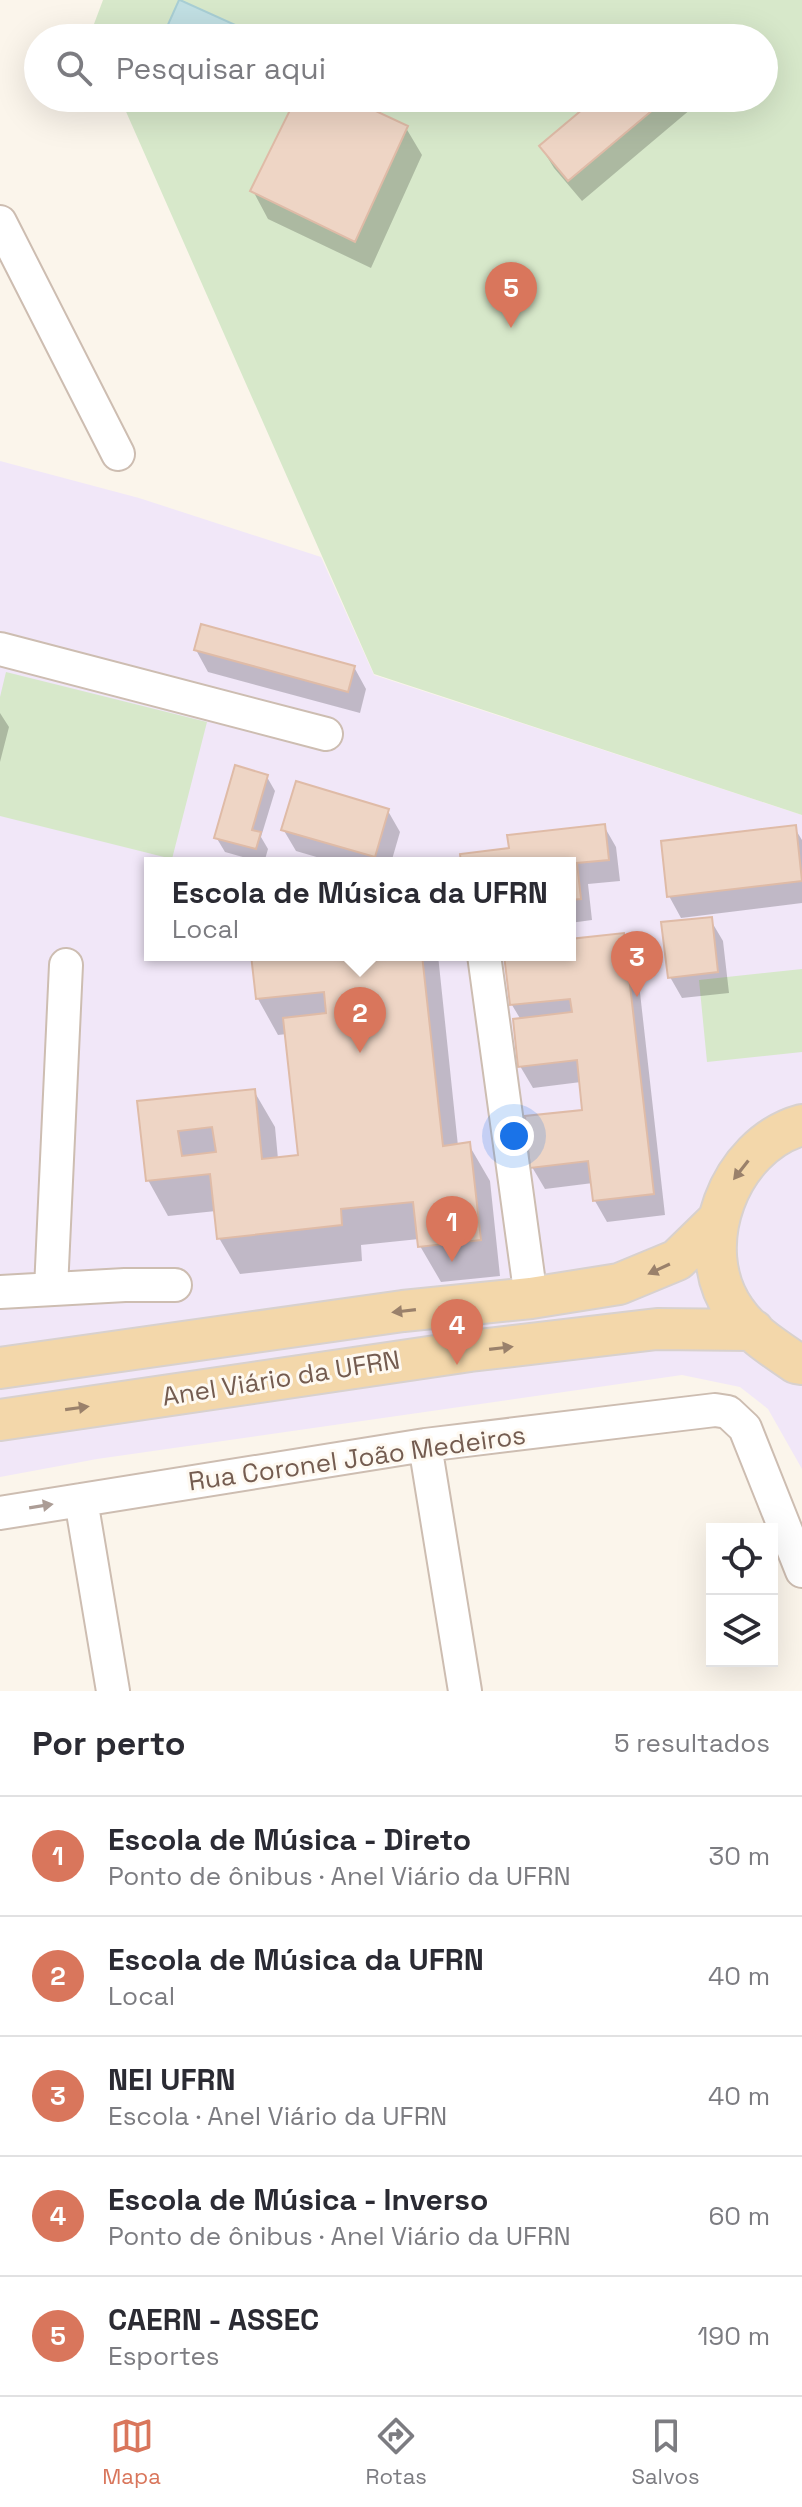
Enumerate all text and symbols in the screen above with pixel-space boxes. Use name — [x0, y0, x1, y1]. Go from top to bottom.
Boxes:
search box — [24, 24, 778, 112]
icon: search — [52, 46, 96, 90]
text: Pesquisar aqui — [116, 49, 326, 88]
pin: 5 — [485, 262, 537, 328]
popup — [144, 857, 576, 961]
text: Escola de Música da UFRN — [172, 873, 548, 912]
text: Local — [172, 912, 239, 946]
pin: 3 — [611, 931, 663, 997]
pin: 2 — [334, 987, 386, 1053]
your location — [494, 1116, 534, 1156]
one-way arrow — [733, 1160, 750, 1180]
pin: 1 — [426, 1196, 478, 1262]
one-way arrow — [647, 1262, 670, 1276]
pin: 4 — [431, 1299, 483, 1365]
one-way arrow — [391, 1305, 416, 1318]
one-way arrow — [489, 1341, 514, 1354]
street label: Anel Viário da UFRN — [160, 1342, 402, 1414]
one-way arrow — [65, 1401, 90, 1414]
street label: Rua Coronel João Medeiros — [186, 1417, 528, 1499]
one-way arrow — [29, 1500, 54, 1512]
map controls — [706, 1523, 778, 1667]
button: locate — [706, 1523, 778, 1595]
button: layers — [706, 1595, 778, 1667]
text: Por perto — [32, 1722, 186, 1765]
text: 5 resultados — [614, 1726, 770, 1760]
text: Escola de Música - Direto — [108, 1820, 471, 1859]
text: 1 — [52, 1839, 64, 1873]
text: 30 m — [709, 1839, 770, 1873]
text: Ponto de ônibus · Anel Viário da UFRN — [108, 1859, 571, 1893]
text: Escola de Música da UFRN — [108, 1940, 484, 1979]
text: 2 — [50, 1959, 66, 1993]
text: 40 m — [708, 1959, 770, 1993]
text: Local — [108, 1979, 175, 2013]
text: NEI UFRN — [108, 2060, 236, 2099]
text: 3 — [50, 2079, 66, 2113]
text: 40 m — [708, 2079, 770, 2113]
text: Escola · Anel Viário da UFRN — [108, 2099, 447, 2133]
text: Escola de Música - Inverso — [108, 2180, 488, 2219]
text: 4 — [50, 2199, 66, 2233]
text: 60 m — [708, 2199, 770, 2233]
text: Ponto de ônibus · Anel Viário da UFRN — [108, 2219, 571, 2253]
text: CAERN - ASSEC — [108, 2300, 319, 2339]
text: 5 — [50, 2319, 66, 2353]
text: 190 m — [698, 2319, 770, 2353]
text: Esportes — [108, 2339, 220, 2373]
tab: Mapa — [102, 2414, 161, 2490]
tab: Rotas — [366, 2414, 427, 2490]
tab: Salvos — [631, 2414, 700, 2490]

